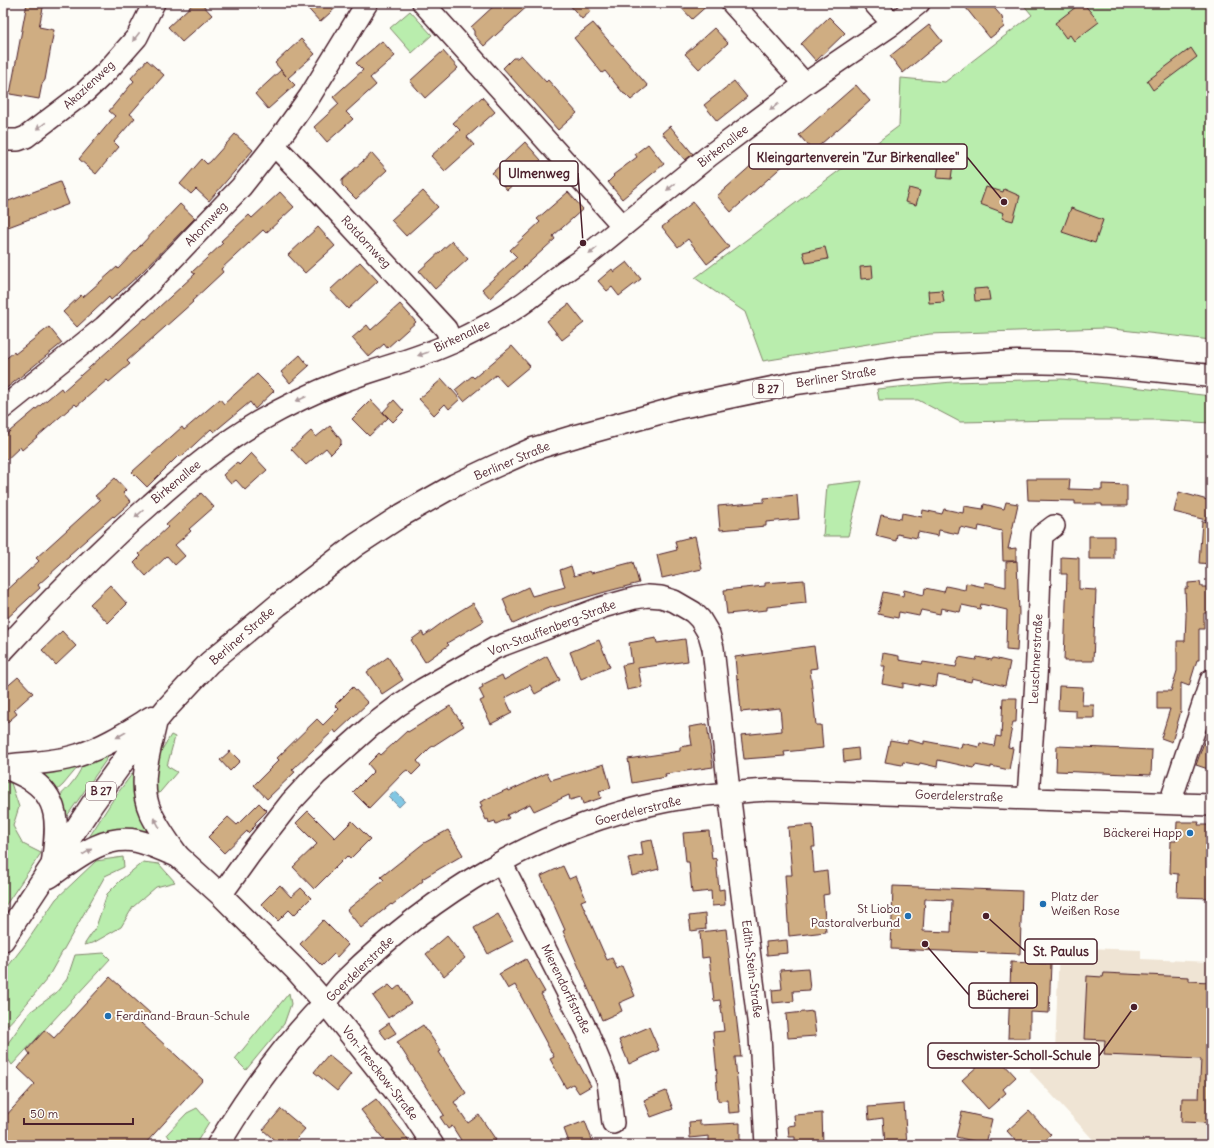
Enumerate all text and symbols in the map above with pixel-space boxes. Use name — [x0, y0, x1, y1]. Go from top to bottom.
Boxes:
one-way arrow — [132, 32, 140, 43]
street label: Akazienweg — [60, 57, 118, 112]
one-way arrow — [768, 103, 779, 111]
street label: Birkenallee — [694, 121, 751, 170]
one-way arrow — [36, 122, 47, 130]
callout: Kleingartenverein "Zur Birkenallee" — [749, 144, 967, 169]
text: Kleingartenverein "Zur Birkenallee" — [757, 149, 959, 166]
callout: Ulmenweg — [500, 161, 578, 186]
text: Ulmenweg — [508, 165, 570, 182]
one-way arrow — [666, 183, 677, 192]
street label: Ahornweg — [181, 198, 230, 249]
street label: Rotdornweg — [338, 212, 394, 271]
one-way arrow — [587, 246, 598, 255]
street label: Birkenallee — [431, 316, 492, 355]
one-way arrow — [416, 351, 428, 357]
street label: Berliner Straße — [795, 363, 877, 390]
road number: B 27 — [753, 380, 783, 398]
one-way arrow — [295, 396, 307, 402]
street label: Berliner Straße — [472, 438, 552, 483]
street label: Birkenallee — [148, 457, 204, 507]
one-way arrow — [133, 510, 144, 519]
street label: Von-Stauffenberg-Straße — [486, 596, 618, 659]
street label: Berliner Straße — [206, 603, 277, 668]
street label: Leuschnerstraße — [1026, 613, 1045, 705]
one-way arrow — [115, 732, 127, 739]
road number: B 27 — [86, 782, 116, 800]
street label: Goerdelerstraße — [915, 786, 1003, 805]
street label: Goerdelerstraße — [593, 793, 683, 828]
one-way arrow — [153, 817, 160, 829]
place label: Bäckerei Happ — [1103, 825, 1182, 840]
marker: Bäckerei Happ — [1185, 828, 1195, 838]
one-way arrow — [82, 848, 92, 856]
place label: Platz der Weißen Rose — [1051, 889, 1120, 918]
marker: Platz der Weißen Rose — [1038, 899, 1048, 909]
place label: St Lioba Pastoralverbund — [811, 901, 900, 930]
marker: St Lioba Pastoralverbund — [903, 911, 913, 921]
street label: Edith-Stein-Straße — [739, 919, 766, 1019]
street label: Goerdelerstraße — [323, 933, 397, 1005]
callout: St. Paulus — [1025, 939, 1097, 964]
street label: Mierendorffstraße — [538, 942, 595, 1036]
text: St. Paulus — [1033, 943, 1089, 960]
callout: Bücherei — [969, 983, 1037, 1008]
text: Bücherei — [977, 987, 1029, 1004]
place label: Ferdinand-Braun-Schule — [116, 1008, 250, 1023]
marker: Ferdinand-Braun-Schule — [103, 1011, 113, 1021]
street label: Von-Tresckow-Straße — [339, 1023, 422, 1123]
callout: Geschwister-Scholl-Schule — [928, 1043, 1099, 1068]
text: Geschwister-Scholl-Schule — [937, 1047, 1091, 1064]
scale bar — [24, 1100, 133, 1126]
text: 50 m — [30, 1106, 59, 1121]

